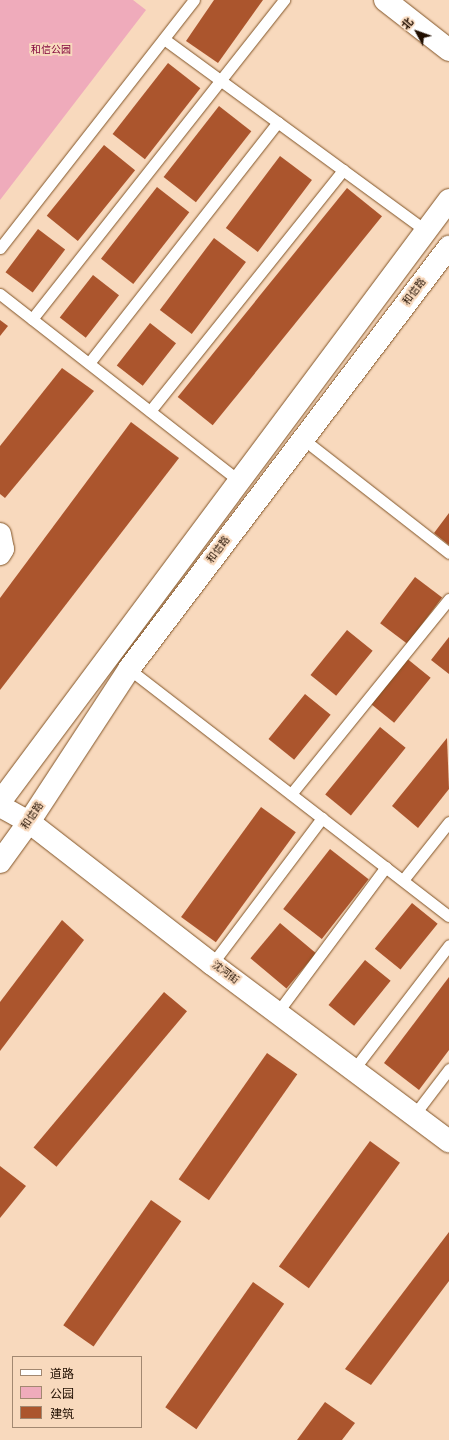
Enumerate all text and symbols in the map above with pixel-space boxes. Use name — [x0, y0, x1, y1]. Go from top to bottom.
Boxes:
north arrow — [397, 12, 437, 52]
text: 北 — [399, 15, 416, 32]
park label: 和信公园 — [31, 45, 71, 57]
street label: 和信路 — [401, 276, 429, 308]
street label: 和信路 — [205, 534, 233, 566]
street label: 和信路 — [20, 800, 46, 832]
street label: 沈河街 — [209, 959, 241, 987]
legend — [12, 1356, 142, 1428]
text: 道路 — [50, 1367, 74, 1381]
text: 公园 — [50, 1387, 74, 1401]
text: 建筑 — [50, 1407, 74, 1421]

